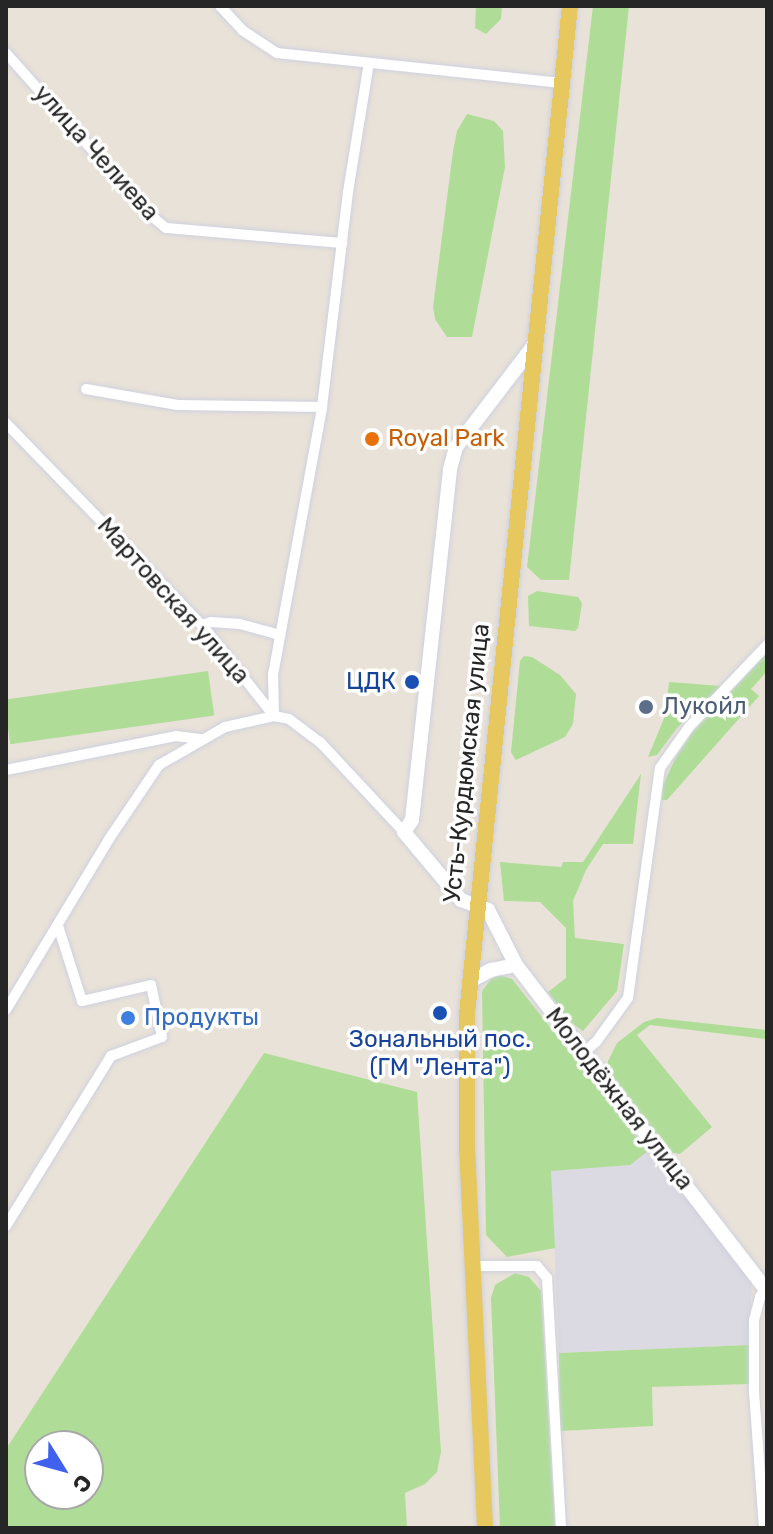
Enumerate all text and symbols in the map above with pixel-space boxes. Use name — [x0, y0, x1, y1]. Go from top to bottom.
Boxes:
street label: улица Челиева — [28, 79, 164, 227]
place label: Royal Park — [388, 425, 505, 453]
marker: Royal Park — [363, 430, 381, 448]
street label: Мартовская улица — [91, 512, 255, 690]
street label: Усть-Курдюмская улица — [438, 622, 496, 904]
place label: ЦДК — [346, 668, 396, 696]
marker: ЦДК — [403, 673, 421, 691]
place label: Лукойл — [662, 693, 747, 721]
marker: Лукойл — [637, 698, 655, 716]
street label: Молодёжная улица — [539, 1002, 699, 1196]
place label: Продукты — [144, 1004, 259, 1032]
marker: Зональный пос. (ГМ "Лента") — [431, 1004, 449, 1022]
marker: Продукты — [119, 1009, 137, 1027]
place label: Зональный пос. (ГМ "Лента") — [349, 1026, 531, 1082]
north arrow — [24, 1430, 104, 1510]
text: С — [67, 1469, 97, 1498]

